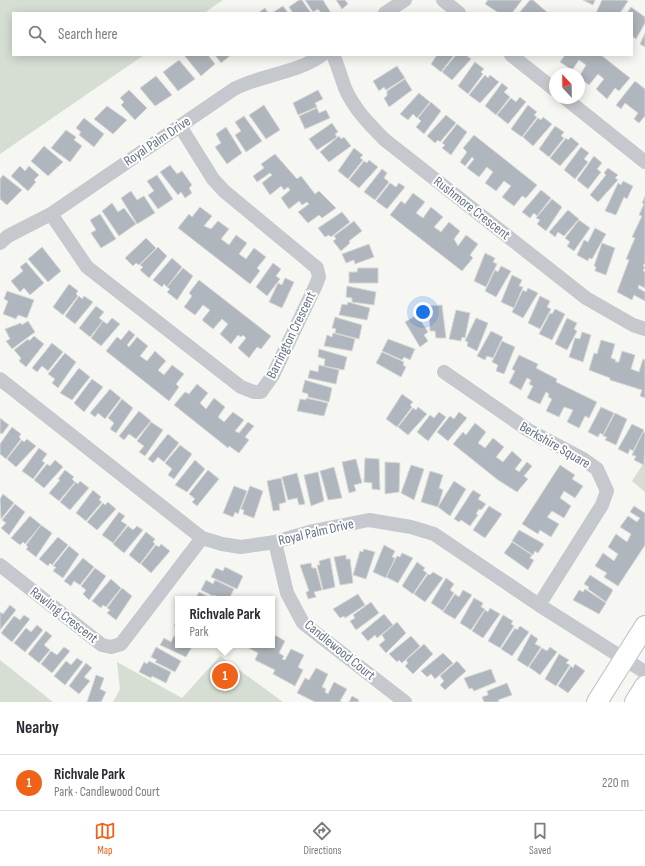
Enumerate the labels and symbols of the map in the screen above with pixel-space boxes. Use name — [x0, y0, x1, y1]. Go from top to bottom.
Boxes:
north arrow — [549, 68, 585, 104]
street label: Royal Palm Drive — [120, 112, 194, 170]
street label: Rushmore Crescent — [430, 173, 514, 243]
street label: Barrington Crescent — [263, 289, 319, 381]
your location — [413, 302, 433, 322]
street label: Berkshire Square — [517, 418, 593, 472]
street label: Royal Palm Drive — [277, 515, 355, 549]
street label: Rawling Crescent — [27, 583, 101, 647]
street label: Candlewood Court — [301, 616, 379, 684]
pin: 1 — [212, 661, 238, 691]

